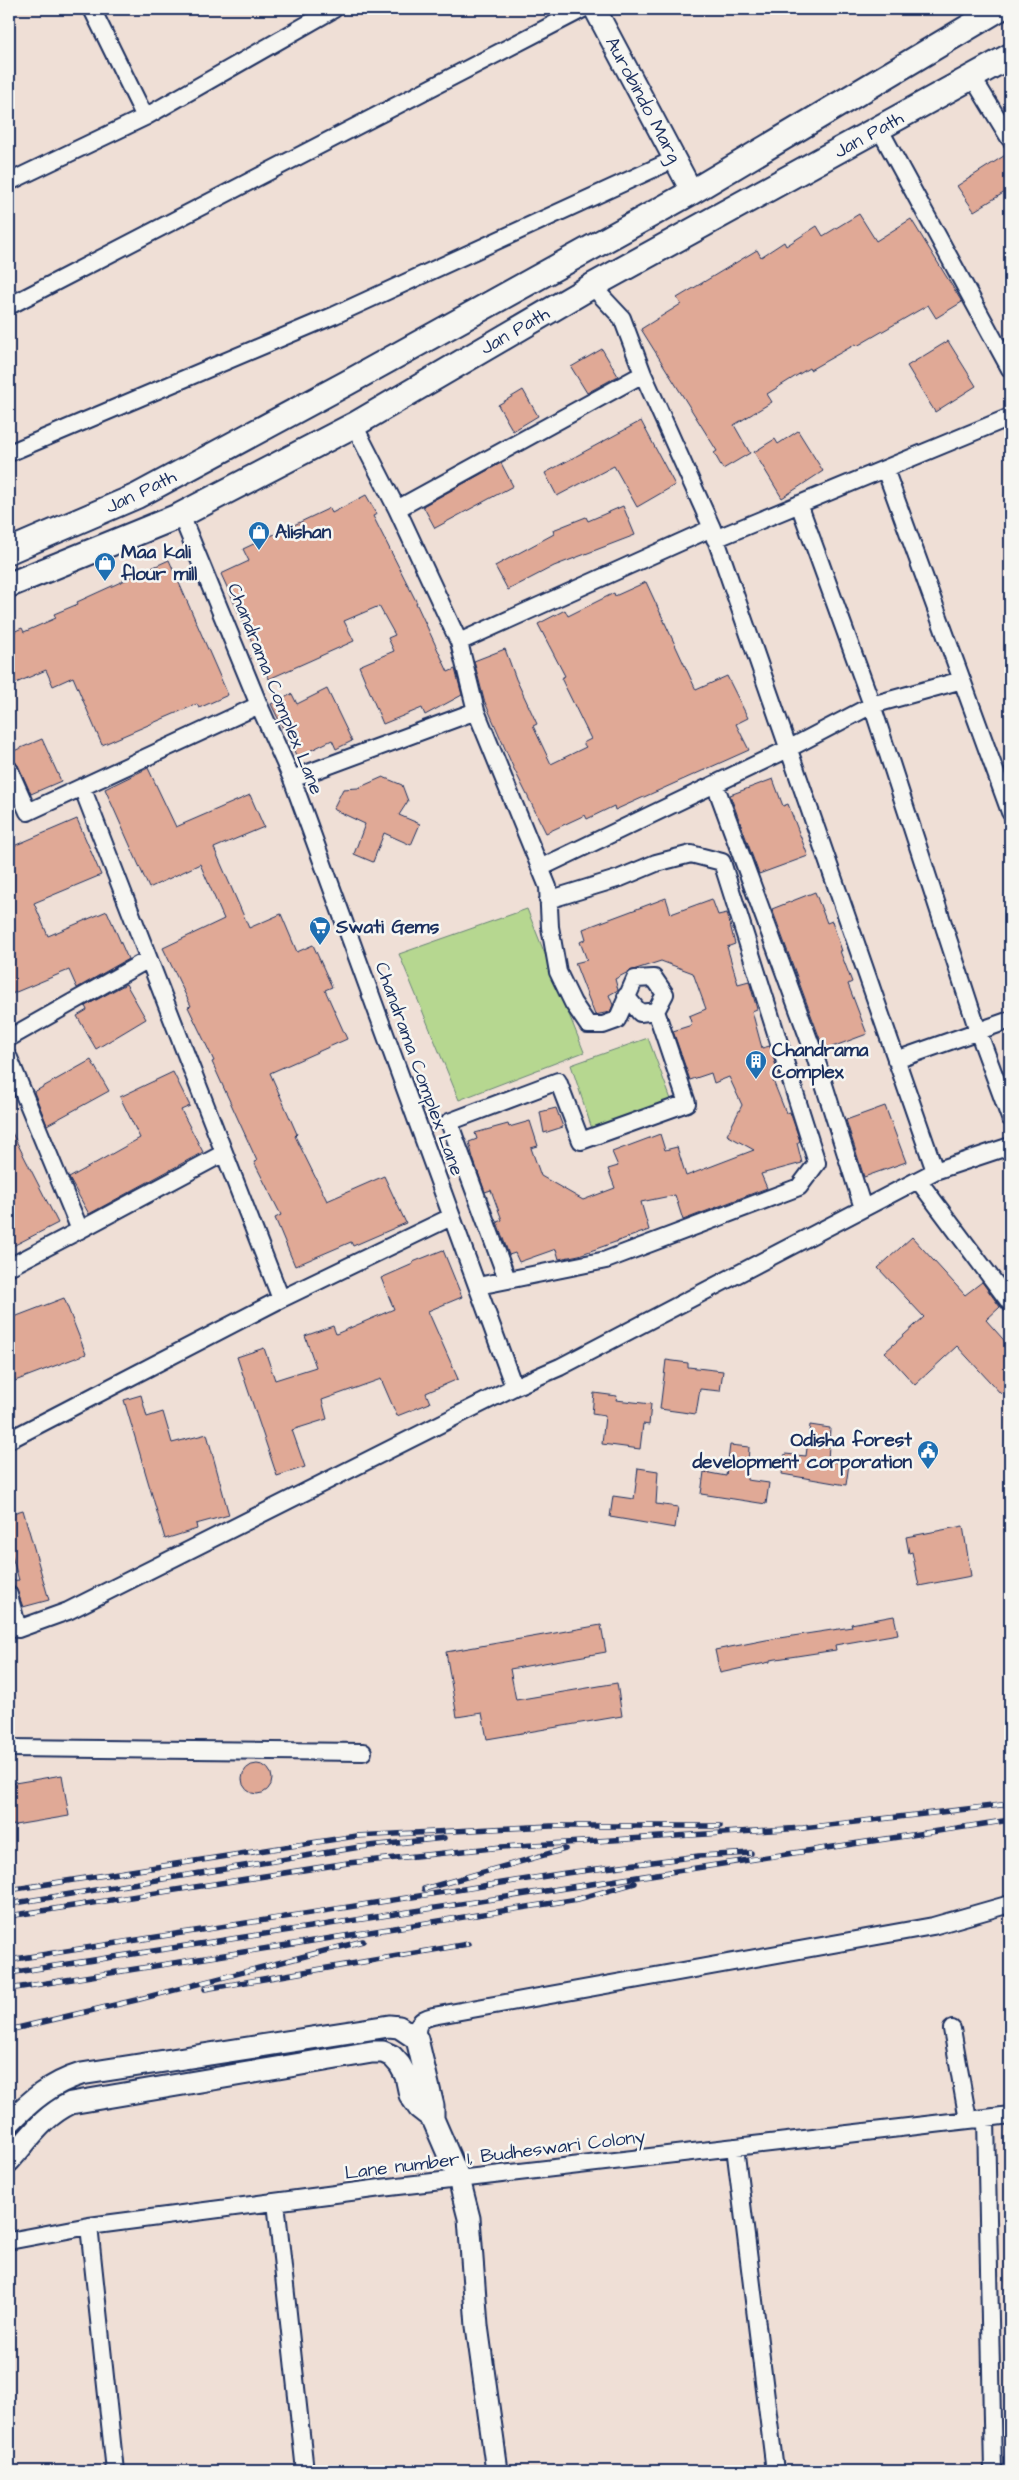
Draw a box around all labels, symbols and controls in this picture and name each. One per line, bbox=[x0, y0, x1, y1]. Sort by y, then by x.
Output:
street label: Aurobindo Marg bbox=[597, 32, 688, 169]
street label: Jan Path bbox=[829, 105, 909, 165]
street label: Jan Path bbox=[475, 300, 555, 362]
street label: Jan Path bbox=[101, 463, 181, 521]
place label: Alishan bbox=[275, 519, 332, 546]
shop icon: Alishan bbox=[247, 520, 271, 551]
place label: Maa kali flour mill bbox=[120, 539, 197, 588]
shop icon: Maa kali flour mill bbox=[93, 551, 117, 582]
street label: Chandrama Complex Lane bbox=[220, 579, 330, 799]
place label: Swati Gems bbox=[335, 914, 440, 941]
supermarket icon: Swati Gems bbox=[308, 915, 332, 946]
street label: Chandrama Complex Lane bbox=[368, 958, 470, 1180]
place label: Chandrama Complex bbox=[772, 1037, 869, 1086]
building icon: Chandrama Complex bbox=[744, 1049, 768, 1080]
place label: Odisha forest development corporation bbox=[691, 1427, 912, 1476]
public building icon: Odisha forest development corporation bbox=[916, 1439, 940, 1470]
street label: Lane number 1, Budheswari Colony bbox=[343, 2123, 647, 2188]

